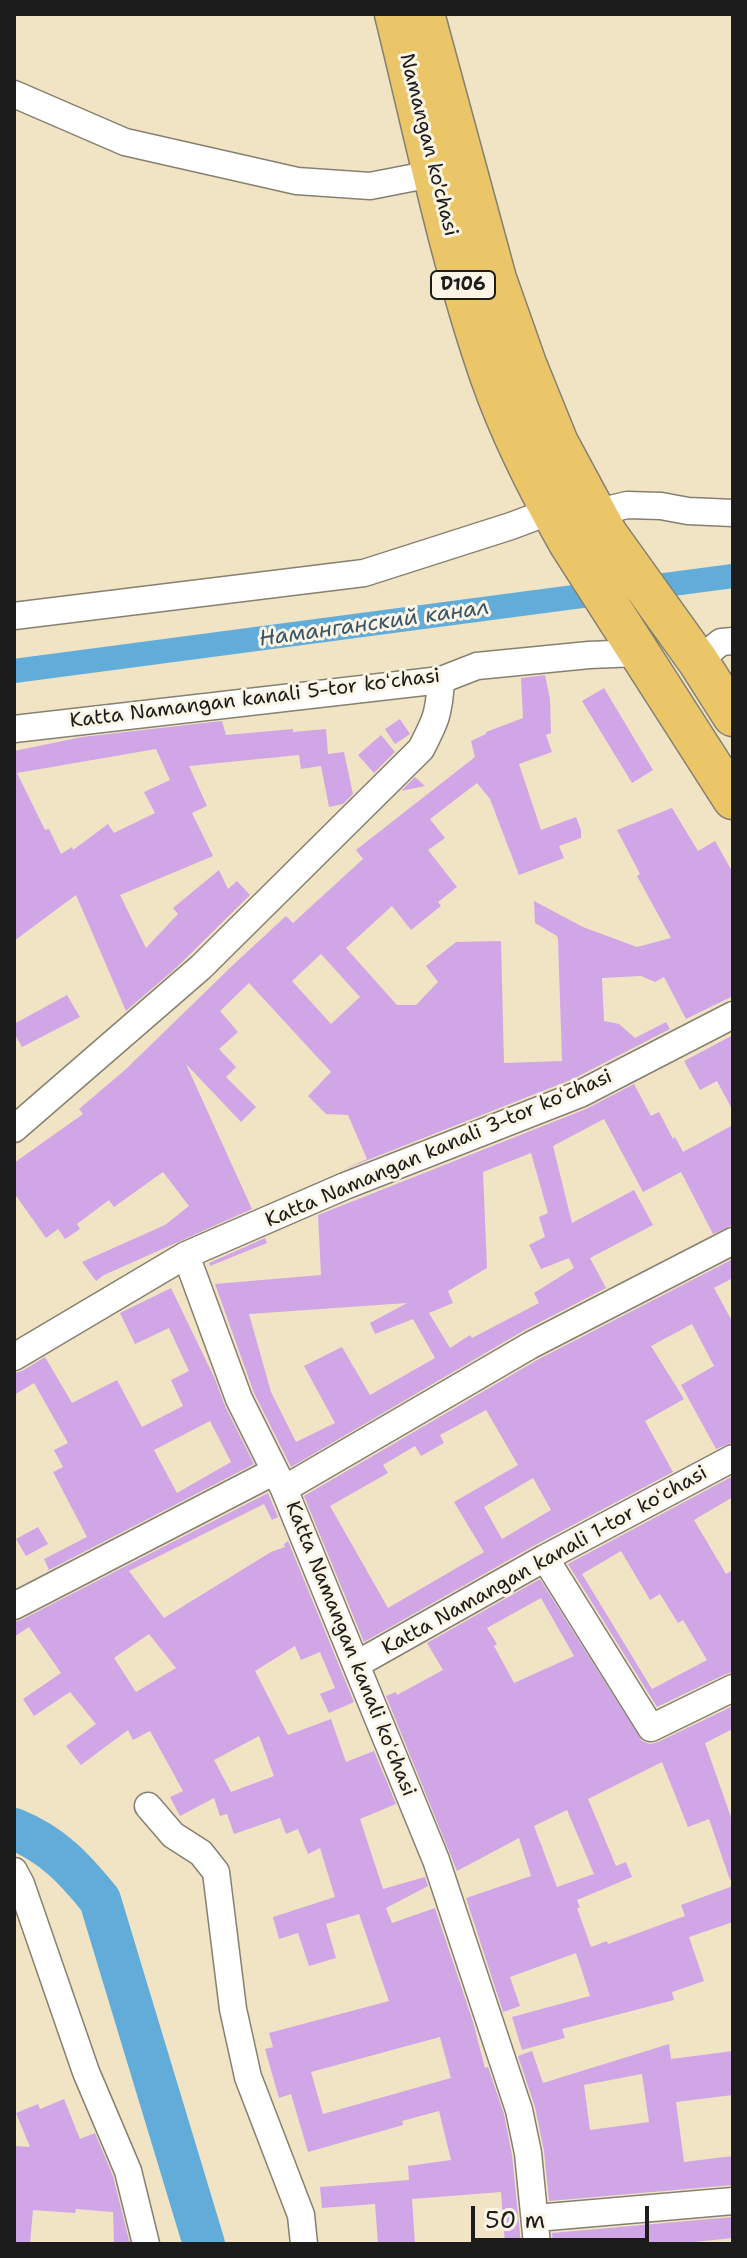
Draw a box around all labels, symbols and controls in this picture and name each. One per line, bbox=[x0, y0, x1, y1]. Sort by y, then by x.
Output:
street label: Namangan ko'chasi bbox=[394, 51, 462, 239]
road number: D106 bbox=[431, 271, 495, 299]
water label: Наманганский канал bbox=[257, 595, 491, 653]
street label: Katta Namangan kanali 5-tor koʻchasi bbox=[69, 664, 441, 734]
street label: Katta Namangan kanali 3-tor koʻchasi bbox=[262, 1065, 616, 1233]
street label: Katta Namangan kanali 1-tor koʻchasi bbox=[378, 1461, 712, 1661]
street label: Katta Namangan kanali koʻchasi bbox=[280, 1498, 420, 1800]
scale bar bbox=[475, 2190, 653, 2240]
text: 50 m bbox=[485, 2204, 545, 2236]

